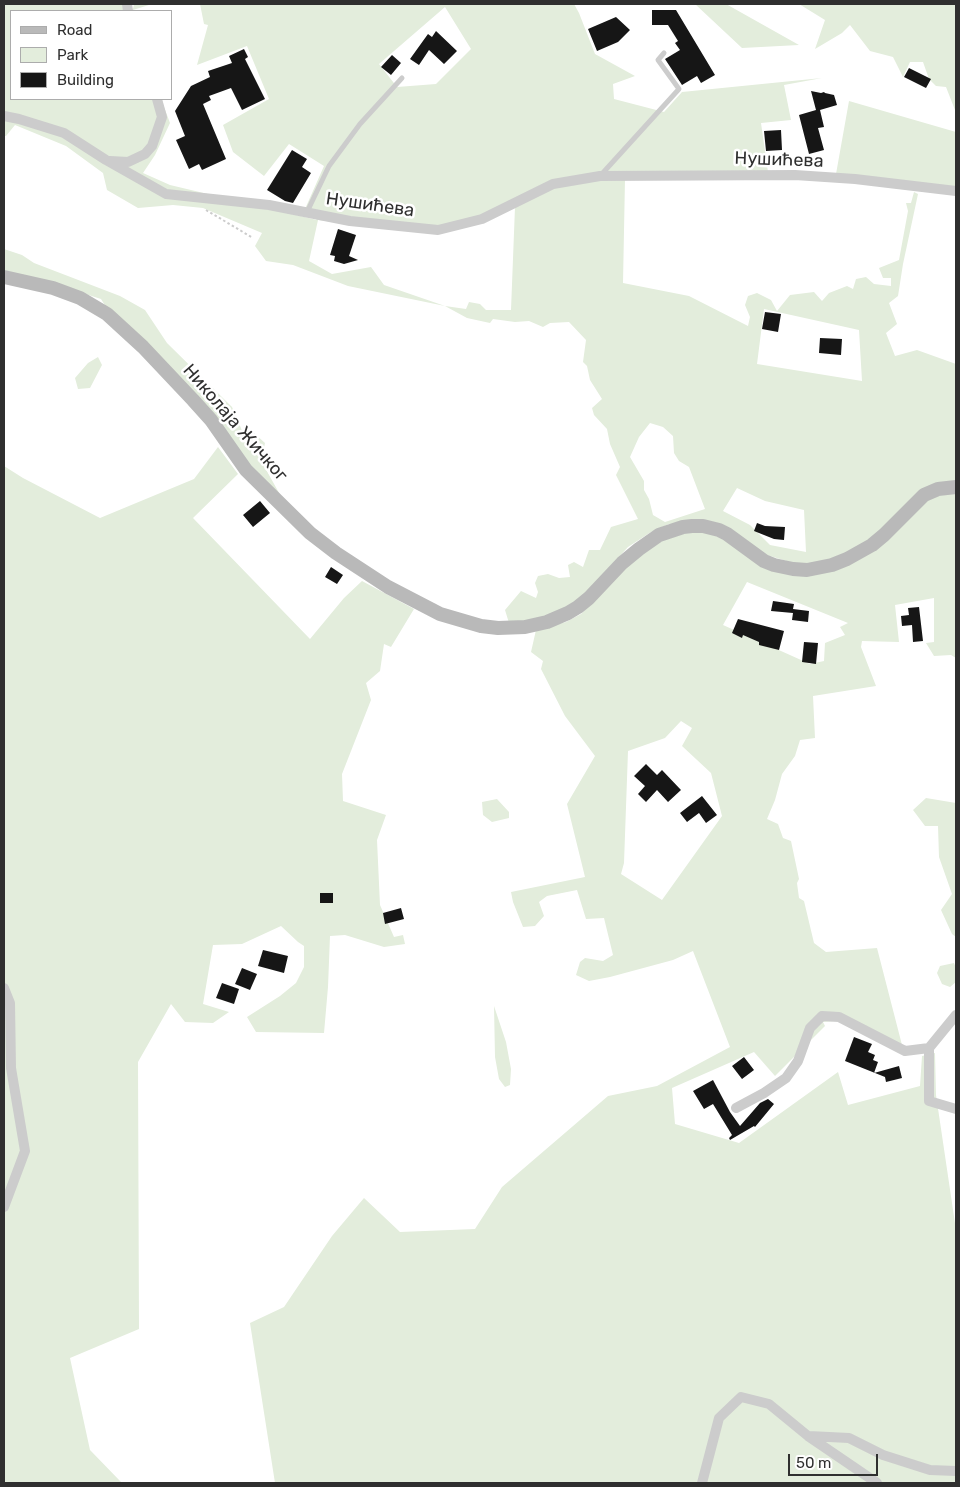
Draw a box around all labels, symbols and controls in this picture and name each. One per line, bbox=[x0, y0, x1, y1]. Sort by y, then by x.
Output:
legend bbox=[10, 10, 172, 100]
text: Road bbox=[57, 21, 93, 39]
text: Park bbox=[57, 46, 88, 64]
text: Building bbox=[57, 71, 114, 89]
street label: Нушићева bbox=[734, 148, 824, 172]
street label: Нушићева bbox=[324, 188, 416, 222]
street label: Николаја Жичког bbox=[178, 360, 292, 486]
scale bar bbox=[790, 1444, 880, 1476]
text: 50 m bbox=[796, 1454, 831, 1472]

